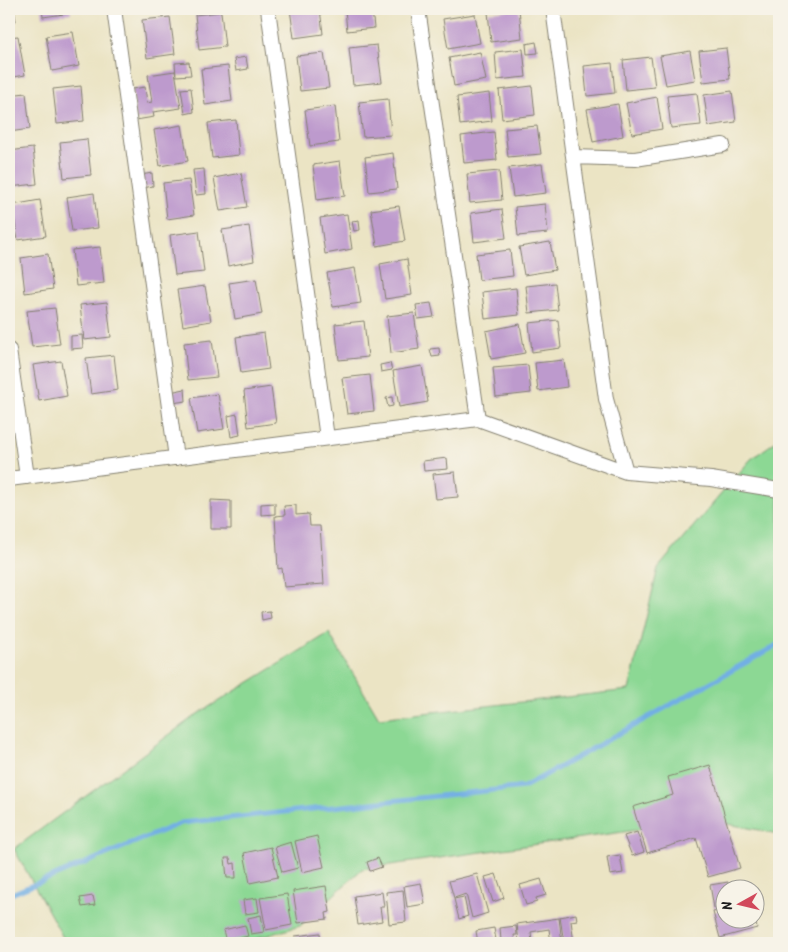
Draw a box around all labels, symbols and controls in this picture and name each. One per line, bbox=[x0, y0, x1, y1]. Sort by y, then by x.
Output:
north arrow bbox=[716, 880, 766, 930]
text: N bbox=[717, 900, 740, 912]

